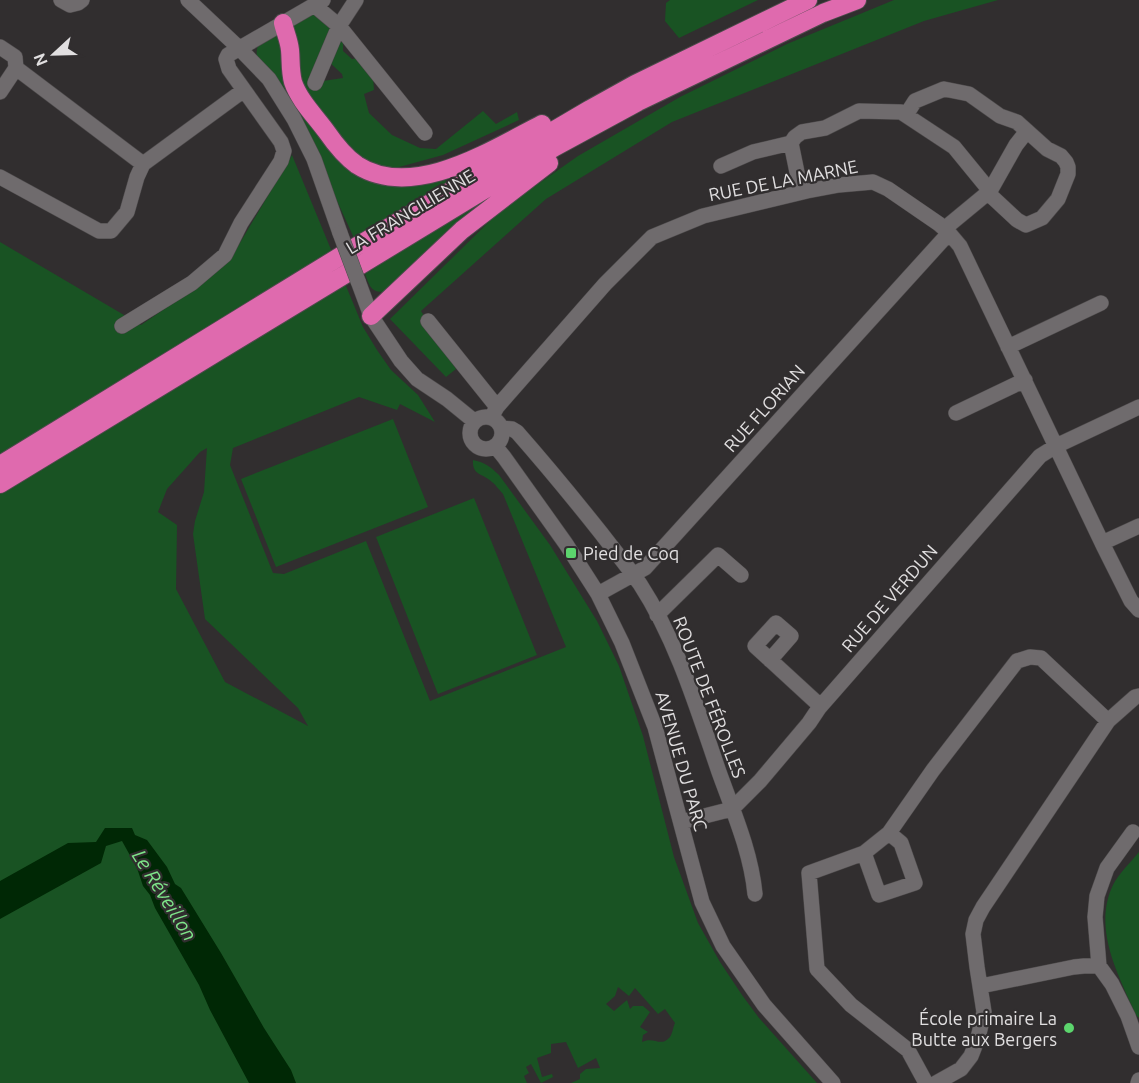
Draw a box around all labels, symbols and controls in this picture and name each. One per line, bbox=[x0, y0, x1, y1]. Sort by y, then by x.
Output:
north arrow bbox=[24, 24, 84, 84]
text: N bbox=[30, 51, 51, 69]
street label: RUE DE LA MARNE bbox=[707, 156, 859, 204]
street label: LA FRANCILIENNE bbox=[342, 165, 478, 257]
street label: RUE FLORIAN bbox=[720, 360, 808, 456]
street label: RUE DE VERDUN bbox=[837, 540, 941, 656]
place label: Pied de Coq bbox=[583, 543, 679, 563]
marker: Pied de Coq bbox=[564, 546, 578, 560]
street label: ROUTE DE FÉROLLES bbox=[670, 613, 751, 780]
street label: AVENUE DU PARC bbox=[652, 689, 712, 833]
water label: Le Réveillon bbox=[128, 845, 202, 945]
place label: École primaire La Butte aux Bergers bbox=[911, 1007, 1057, 1049]
marker: École primaire La Butte aux Bergers bbox=[1062, 1021, 1076, 1035]

